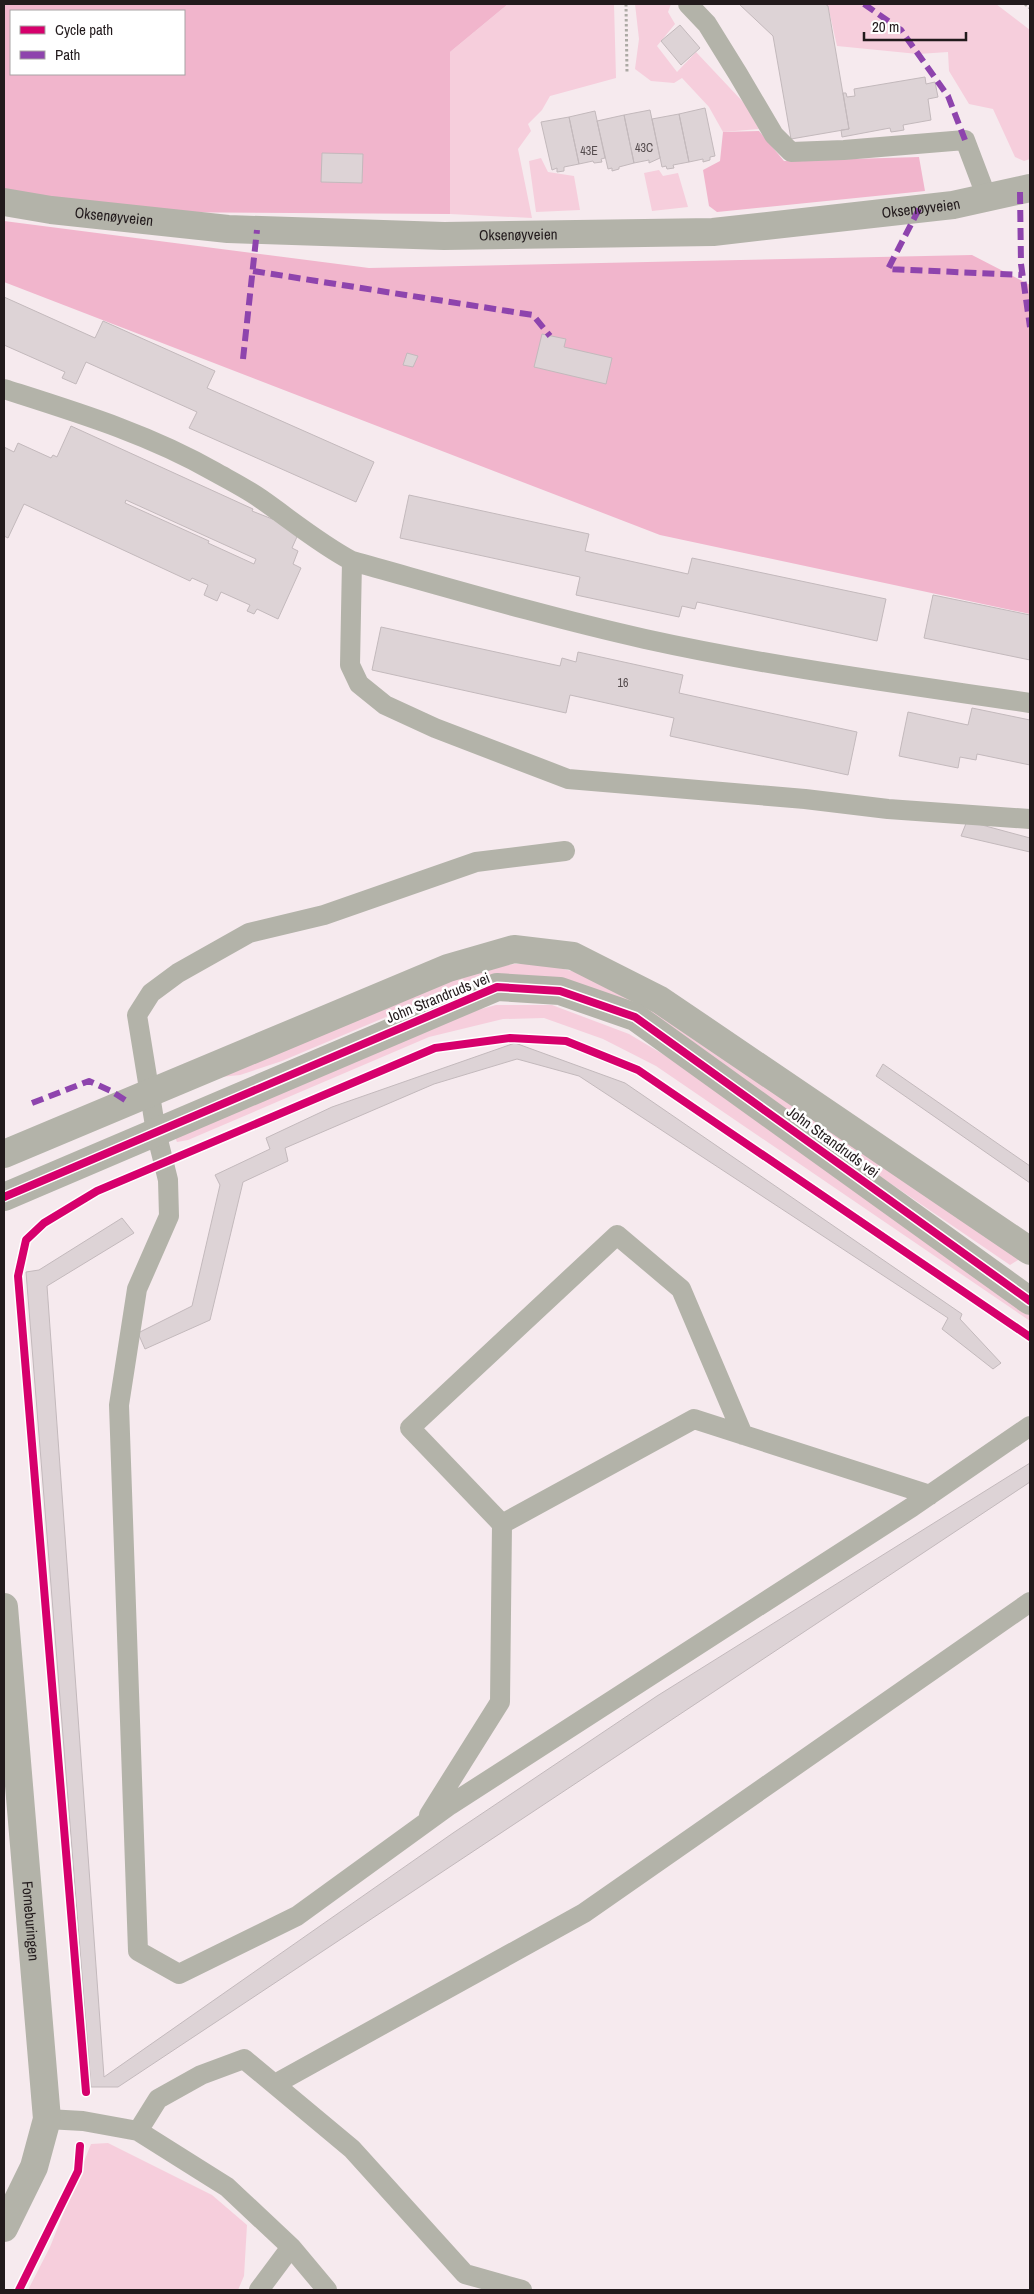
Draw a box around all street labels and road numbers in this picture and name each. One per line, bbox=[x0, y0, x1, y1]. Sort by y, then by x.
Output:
street label: Oksenøyveien bbox=[881, 193, 962, 223]
street label: Oksenøyveien bbox=[74, 202, 154, 231]
street label: Oksenøyveien bbox=[479, 223, 558, 245]
street label: John Strandruds vei bbox=[383, 967, 493, 1028]
street label: John Strandruds vei bbox=[783, 1101, 884, 1182]
street label: Forneburingen bbox=[17, 1880, 45, 1962]

